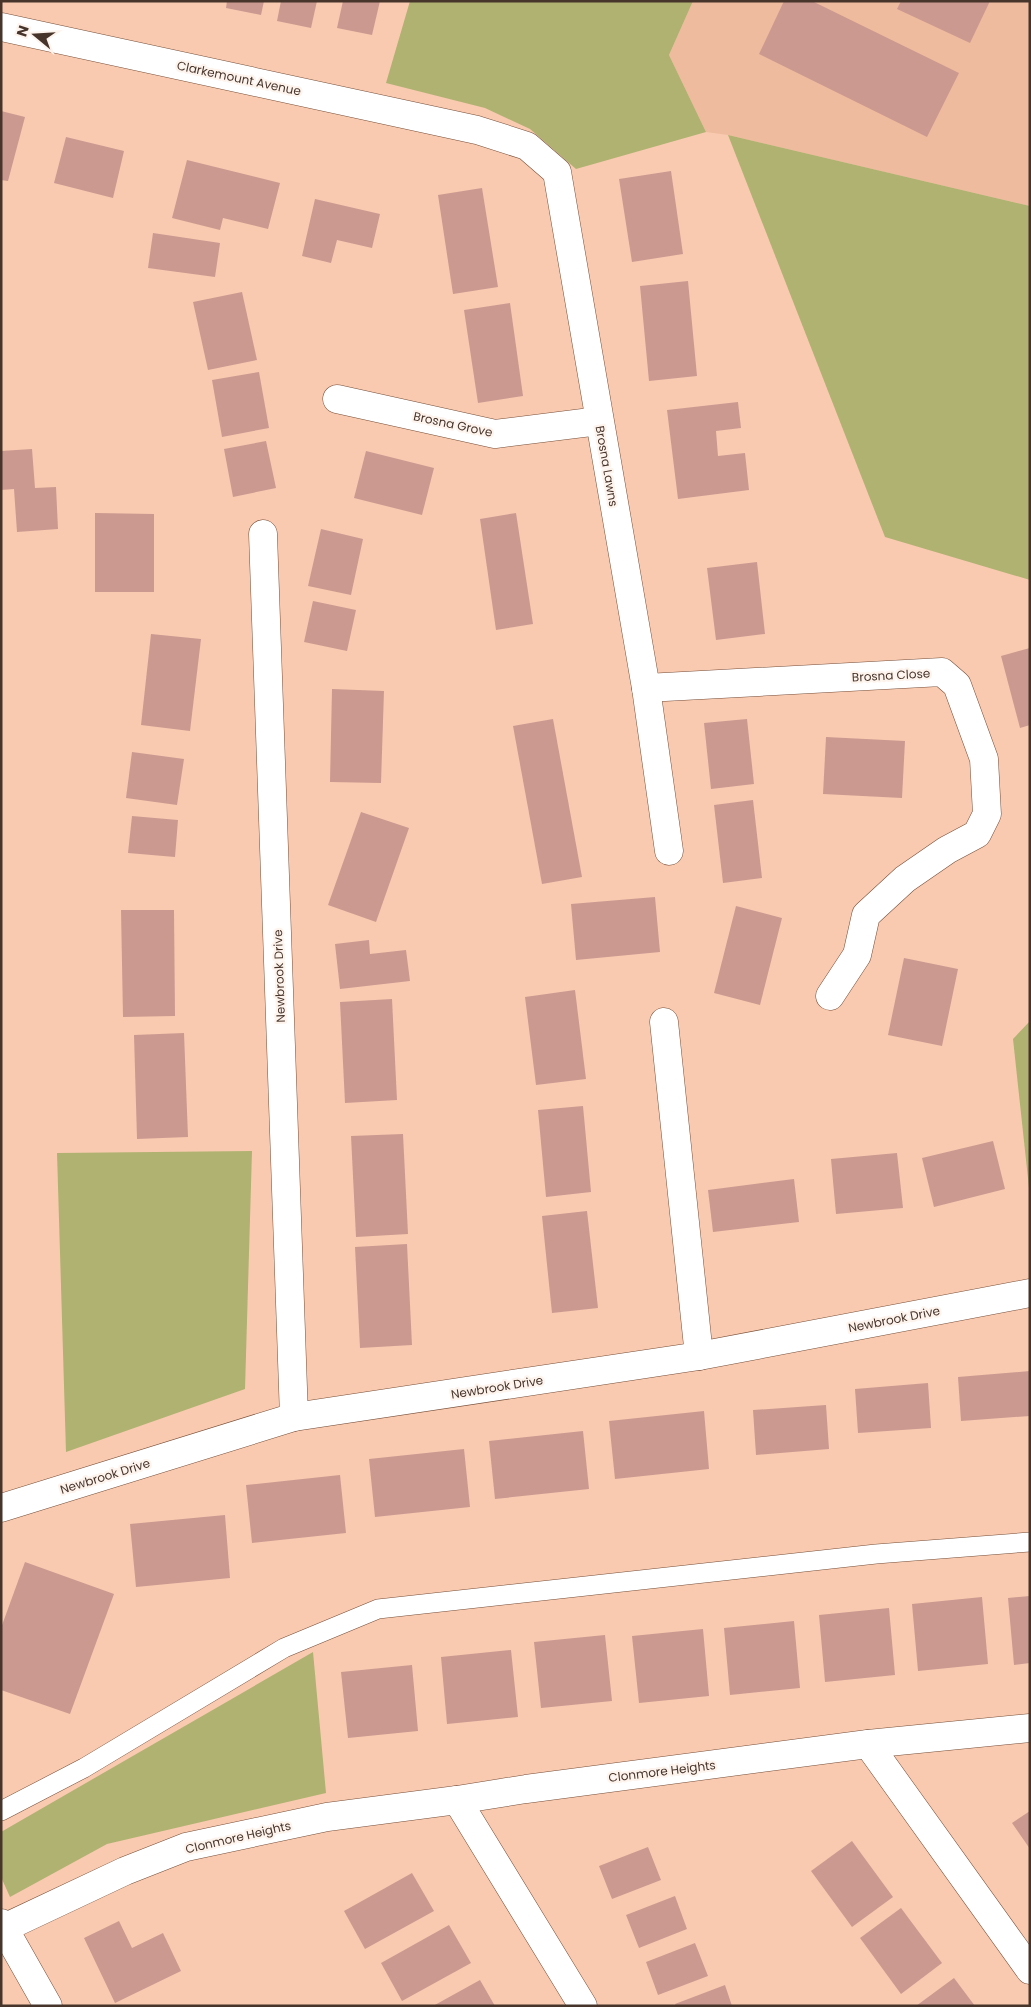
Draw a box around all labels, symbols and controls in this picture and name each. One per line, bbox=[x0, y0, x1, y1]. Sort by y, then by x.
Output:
north arrow bbox=[10, 10, 60, 60]
text: N bbox=[11, 23, 34, 39]
street label: Clarkemount Avenue bbox=[175, 57, 303, 99]
street label: Brosna Grove bbox=[412, 407, 494, 441]
street label: Brosna Lawns bbox=[592, 424, 622, 508]
street label: Brosna Close bbox=[851, 664, 931, 686]
street label: Newbrook Drive bbox=[269, 929, 289, 1023]
street label: Newbrook Drive bbox=[847, 1302, 941, 1336]
street label: Newbrook Drive bbox=[450, 1371, 544, 1403]
street label: Newbrook Drive bbox=[58, 1454, 152, 1498]
street label: Clonmore Heights bbox=[607, 1756, 717, 1786]
street label: Clonmore Heights bbox=[184, 1817, 292, 1857]

